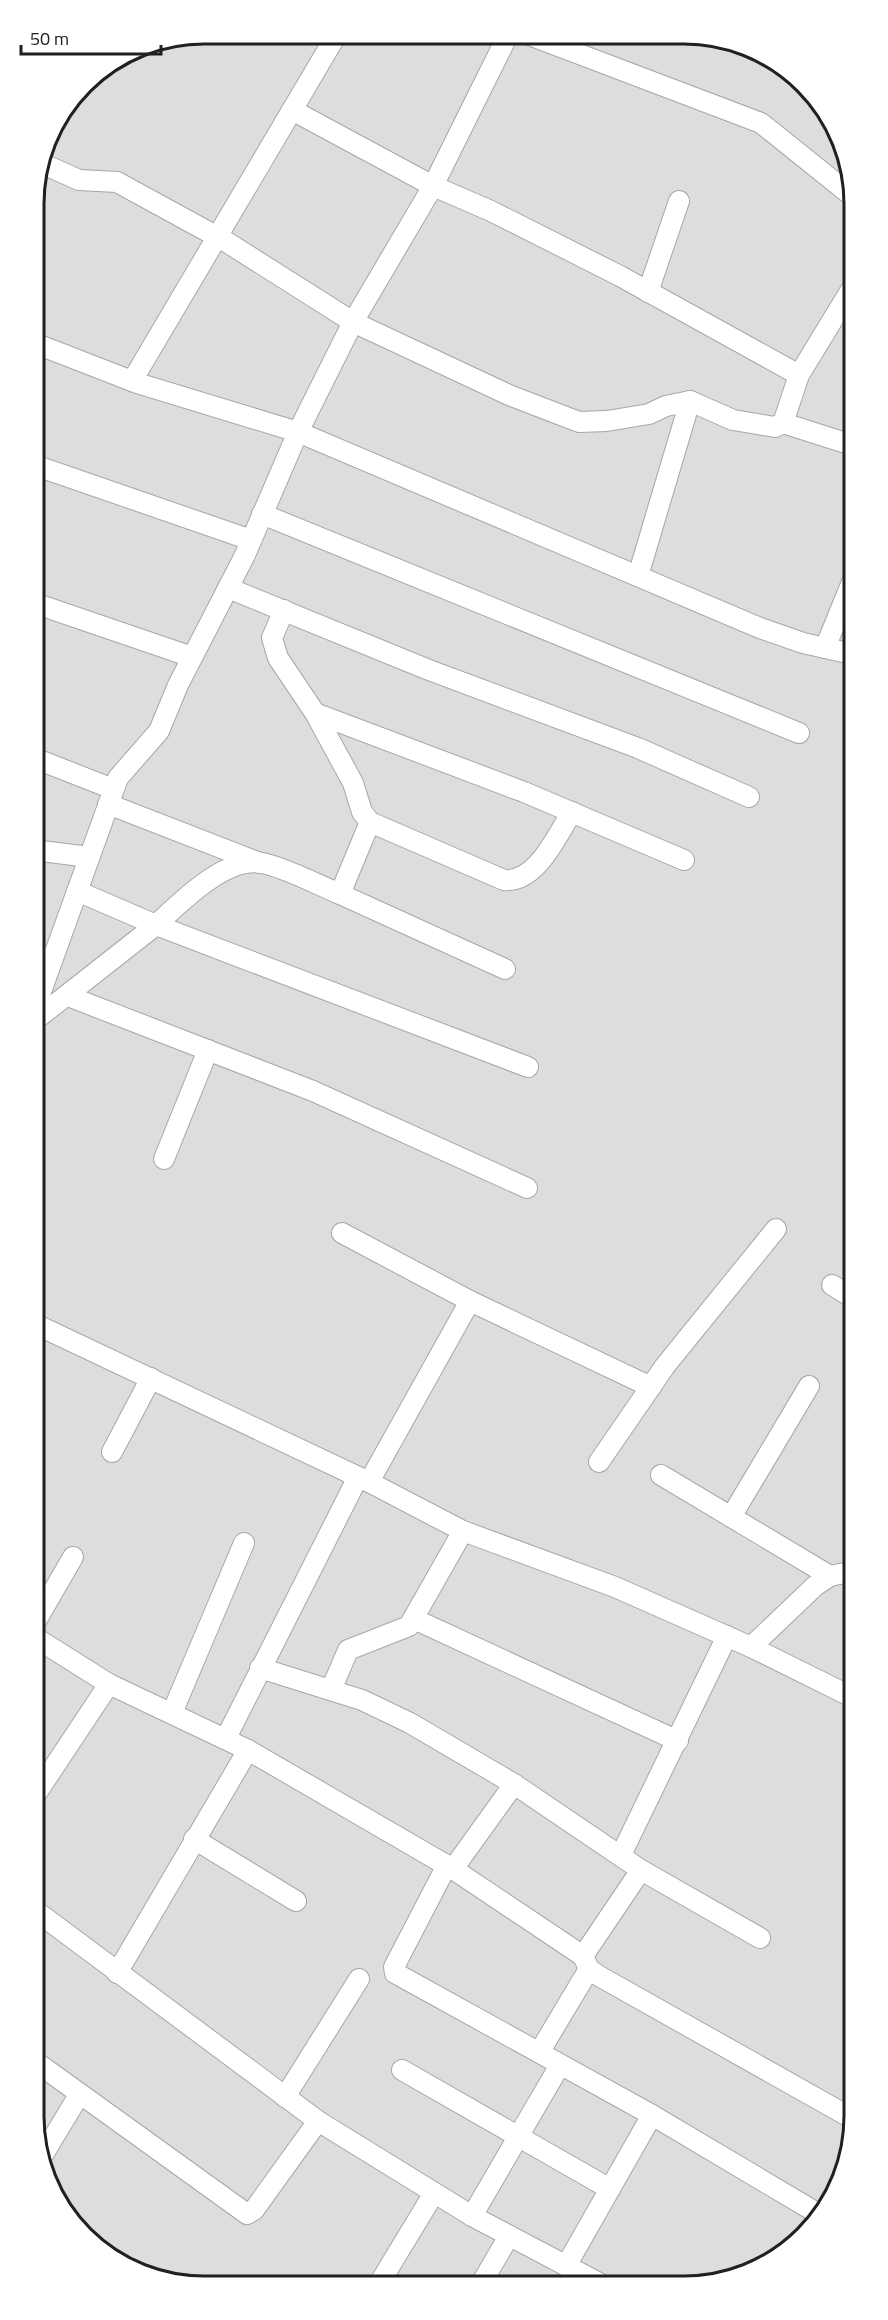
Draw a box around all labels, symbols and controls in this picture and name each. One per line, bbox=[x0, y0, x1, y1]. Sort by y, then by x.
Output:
scale bar bbox=[21, 18, 160, 56]
text: 50 m bbox=[30, 25, 69, 52]

